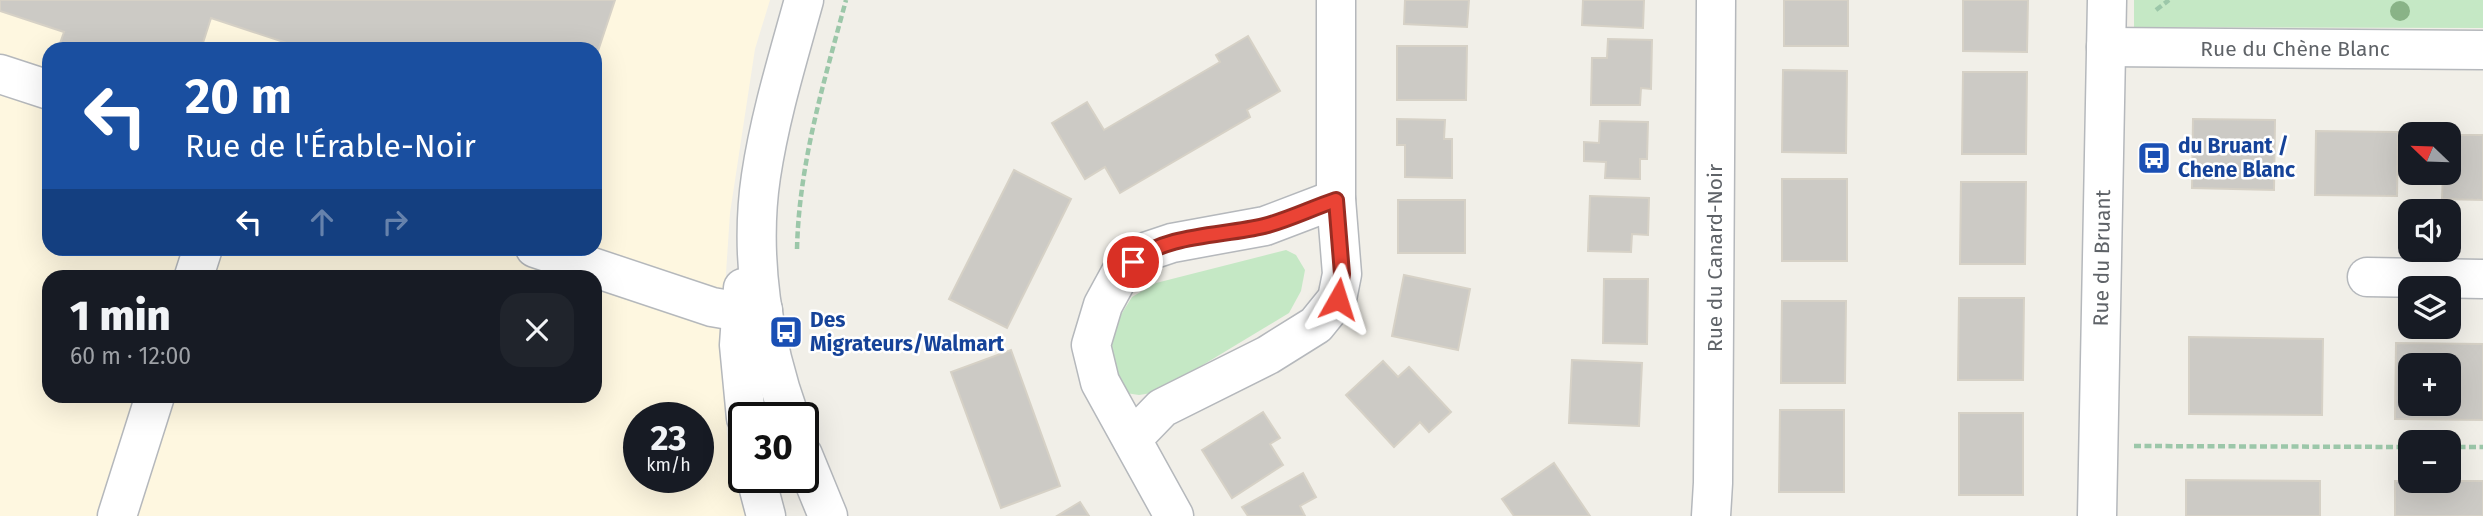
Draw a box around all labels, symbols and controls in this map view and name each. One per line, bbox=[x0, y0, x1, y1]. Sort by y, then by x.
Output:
street label: Rue du Chène Blanc bbox=[2200, 36, 2390, 62]
text: 20 m bbox=[185, 67, 292, 126]
icon: left bbox=[70, 70, 161, 161]
north arrow bbox=[2398, 122, 2460, 186]
map controls bbox=[2398, 122, 2461, 493]
text: Rue de l'Érable-Noir bbox=[185, 127, 476, 165]
place label: du Bruant / Chene Blanc bbox=[2178, 133, 2295, 183]
bus stop icon: du Bruant / Chene Blanc bbox=[2135, 139, 2173, 177]
street label: Rue du Canard-Noir bbox=[1702, 164, 1728, 352]
street label: Rue du Bruant bbox=[2088, 189, 2116, 327]
button: sound bbox=[2398, 199, 2461, 262]
icon: left bbox=[230, 203, 268, 241]
icon: ahead bbox=[303, 203, 341, 241]
icon: right bbox=[376, 203, 414, 241]
pin bbox=[1103, 232, 1163, 292]
icon: arrive bbox=[1114, 243, 1152, 281]
position arrow bbox=[1301, 262, 1375, 336]
button: layers bbox=[2398, 276, 2461, 339]
text: 1 min bbox=[70, 291, 171, 341]
button: close bbox=[500, 293, 574, 367]
place label: Des Migrateurs/Walmart bbox=[810, 307, 1005, 357]
bus stop icon: Des Migrateurs/Walmart bbox=[767, 313, 805, 351]
text: 60 m · 12:00 bbox=[70, 342, 191, 370]
button: + bbox=[2398, 353, 2461, 416]
speed limit sign: 30 bbox=[728, 402, 819, 493]
text: 23 bbox=[650, 417, 687, 459]
button: − bbox=[2398, 430, 2461, 493]
text: km/h bbox=[646, 454, 691, 476]

